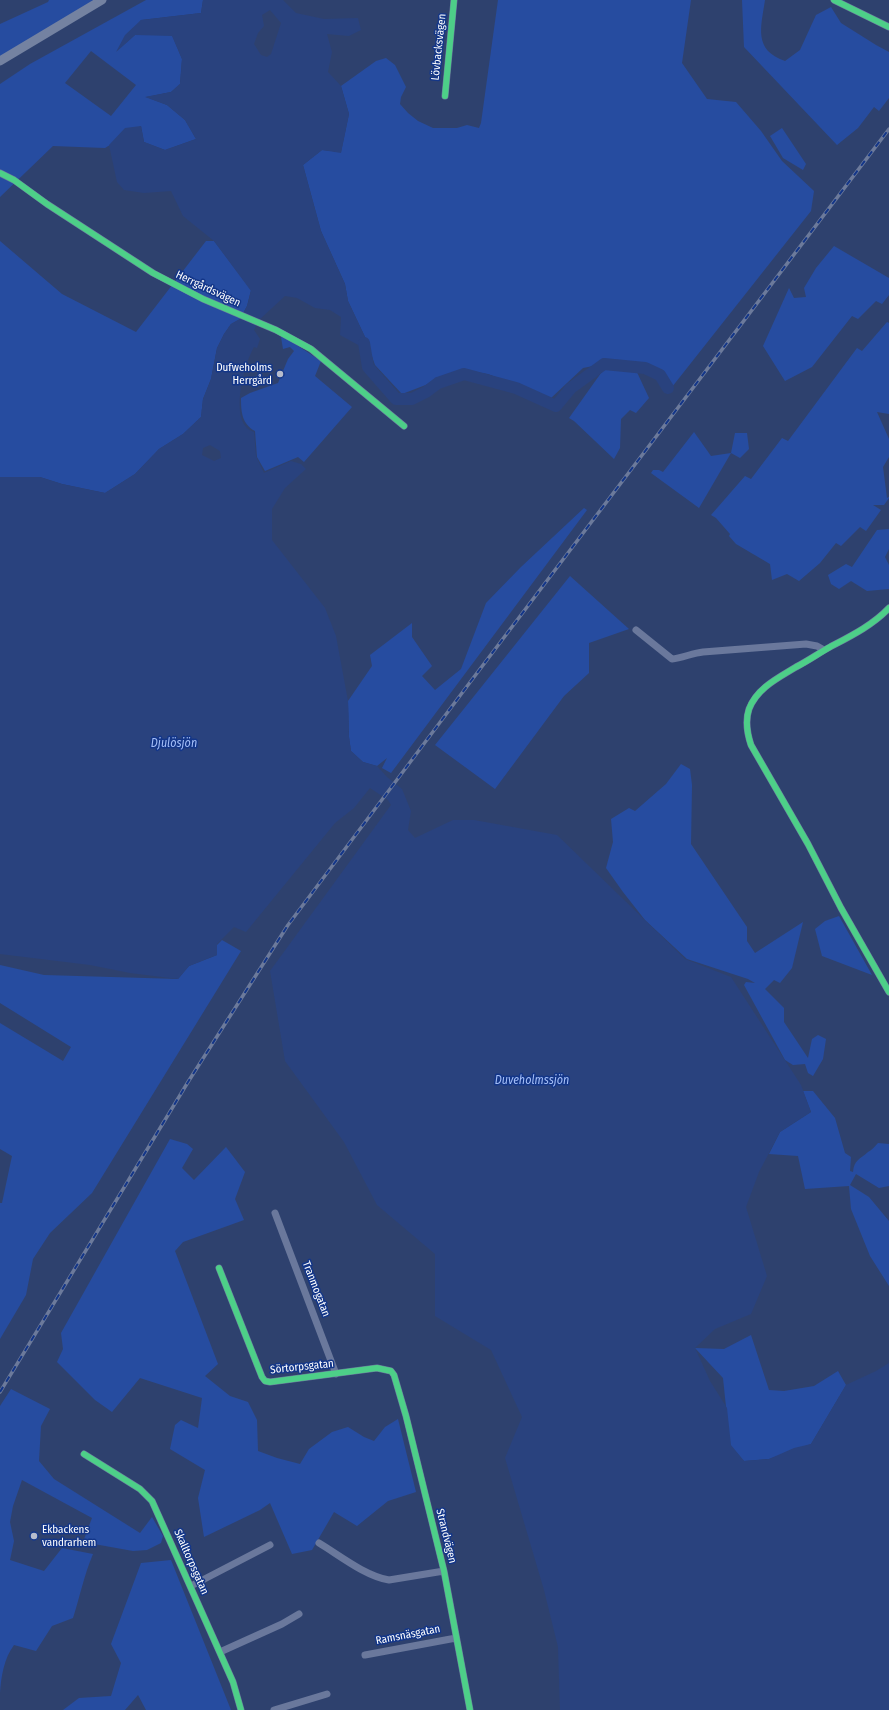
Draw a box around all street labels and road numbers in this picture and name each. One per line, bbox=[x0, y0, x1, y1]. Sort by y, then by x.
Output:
street label: Lövbacksvägen bbox=[429, 13, 449, 81]
street label: Herrgårdsvägen bbox=[173, 268, 243, 310]
street label: Tranmogatan bbox=[299, 1259, 333, 1319]
street label: Sörtorpsgatan bbox=[270, 1357, 334, 1377]
street label: Strandvägen bbox=[433, 1507, 459, 1565]
street label: Skalltorpsgatan bbox=[171, 1527, 211, 1597]
street label: Ramsnäsgatan bbox=[375, 1622, 441, 1648]

